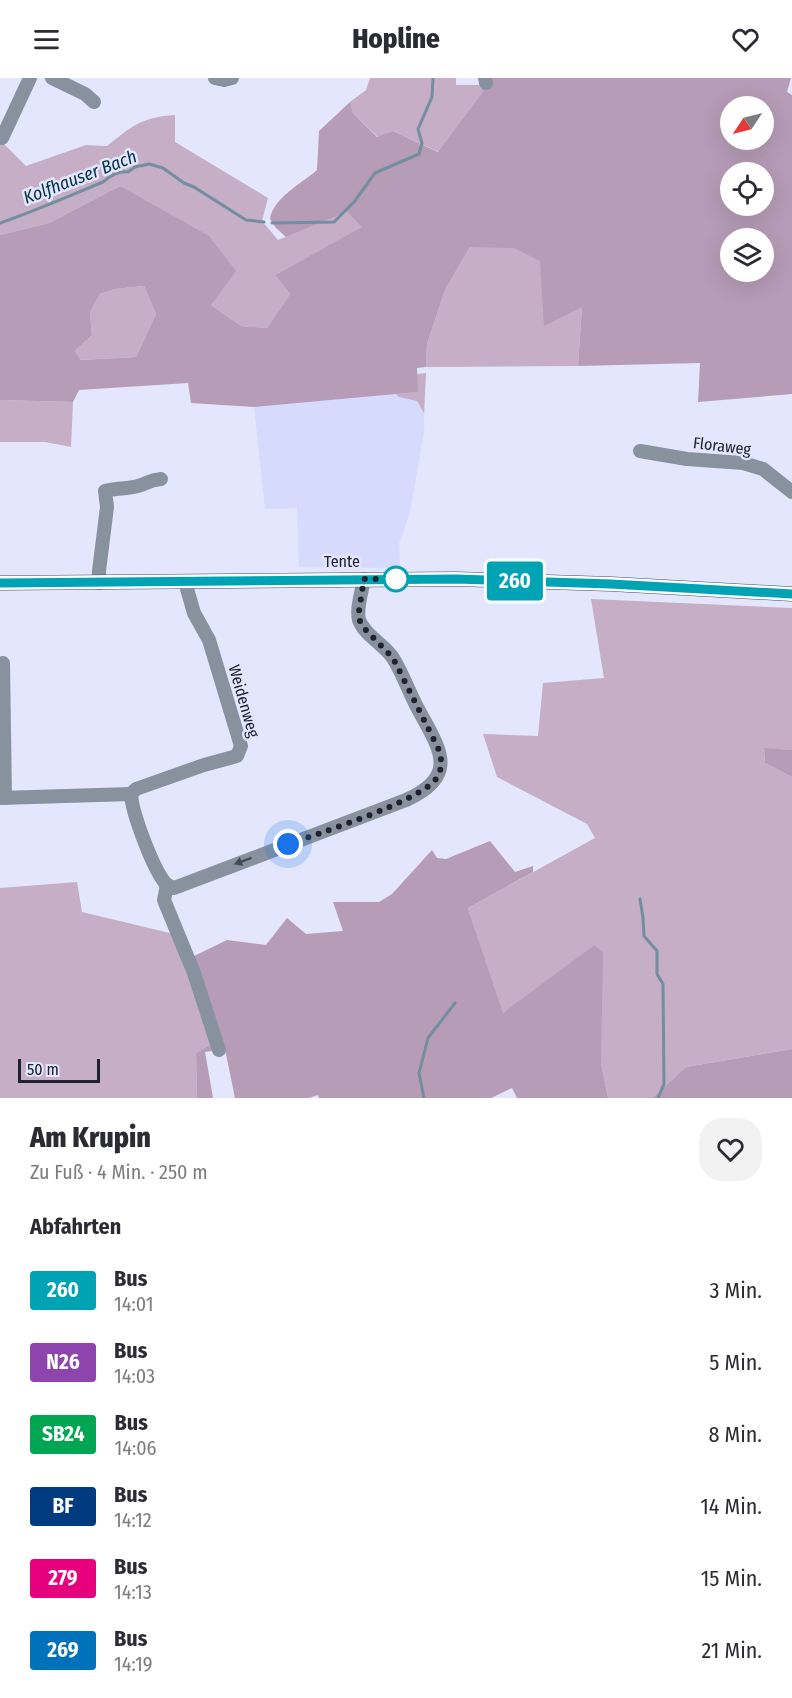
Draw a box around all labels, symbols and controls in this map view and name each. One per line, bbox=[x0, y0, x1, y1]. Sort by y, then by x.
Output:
icon: menu bbox=[30, 23, 63, 56]
text: Hopline bbox=[352, 23, 440, 55]
icon: heart bbox=[729, 23, 762, 56]
north arrow bbox=[720, 96, 774, 150]
map controls bbox=[720, 96, 774, 282]
water label: Kolfhauser Bach bbox=[20, 145, 140, 209]
button: locate bbox=[720, 162, 774, 216]
button: layers bbox=[720, 228, 774, 282]
street label: Floraweg bbox=[692, 433, 752, 459]
street label: Tente bbox=[324, 552, 360, 571]
line badge: 260 bbox=[480, 562, 550, 600]
unlabelled marker bbox=[383, 566, 409, 592]
text: 260 bbox=[499, 568, 531, 594]
street label: Weidenweg bbox=[225, 663, 264, 740]
your location bbox=[273, 829, 303, 859]
one-way arrow bbox=[234, 857, 252, 867]
scale bar bbox=[18, 1056, 100, 1084]
text: 50 m bbox=[27, 1060, 59, 1079]
button: heart bbox=[699, 1118, 762, 1181]
text: Am Krupin bbox=[30, 1121, 151, 1154]
text: Zu Fuß · 4 Min. · 250 m bbox=[30, 1160, 208, 1184]
text: Abfahrten bbox=[30, 1213, 121, 1240]
text: Bus bbox=[114, 1265, 147, 1292]
text: 260 bbox=[47, 1277, 79, 1303]
text: 3 Min. bbox=[709, 1277, 762, 1304]
text: 14:01 bbox=[114, 1292, 153, 1316]
text: Bus bbox=[114, 1337, 147, 1364]
text: N26 bbox=[46, 1349, 80, 1375]
text: 5 Min. bbox=[709, 1349, 762, 1376]
text: 14:03 bbox=[114, 1364, 155, 1388]
text: Bus bbox=[114, 1409, 148, 1436]
text: SB24 bbox=[42, 1421, 84, 1447]
text: 8 Min. bbox=[708, 1421, 762, 1448]
text: 14:06 bbox=[114, 1436, 157, 1460]
text: Bus bbox=[114, 1481, 147, 1508]
text: BF bbox=[53, 1493, 74, 1519]
text: 14 Min. bbox=[700, 1493, 762, 1520]
text: 14:12 bbox=[114, 1508, 152, 1532]
text: Bus bbox=[114, 1553, 147, 1580]
text: 279 bbox=[48, 1565, 78, 1591]
text: 15 Min. bbox=[701, 1565, 762, 1592]
text: 14:13 bbox=[114, 1580, 152, 1604]
text: Bus bbox=[114, 1625, 147, 1652]
text: 269 bbox=[47, 1637, 79, 1663]
text: 21 Min. bbox=[702, 1637, 762, 1664]
text: 14:19 bbox=[114, 1652, 152, 1676]

